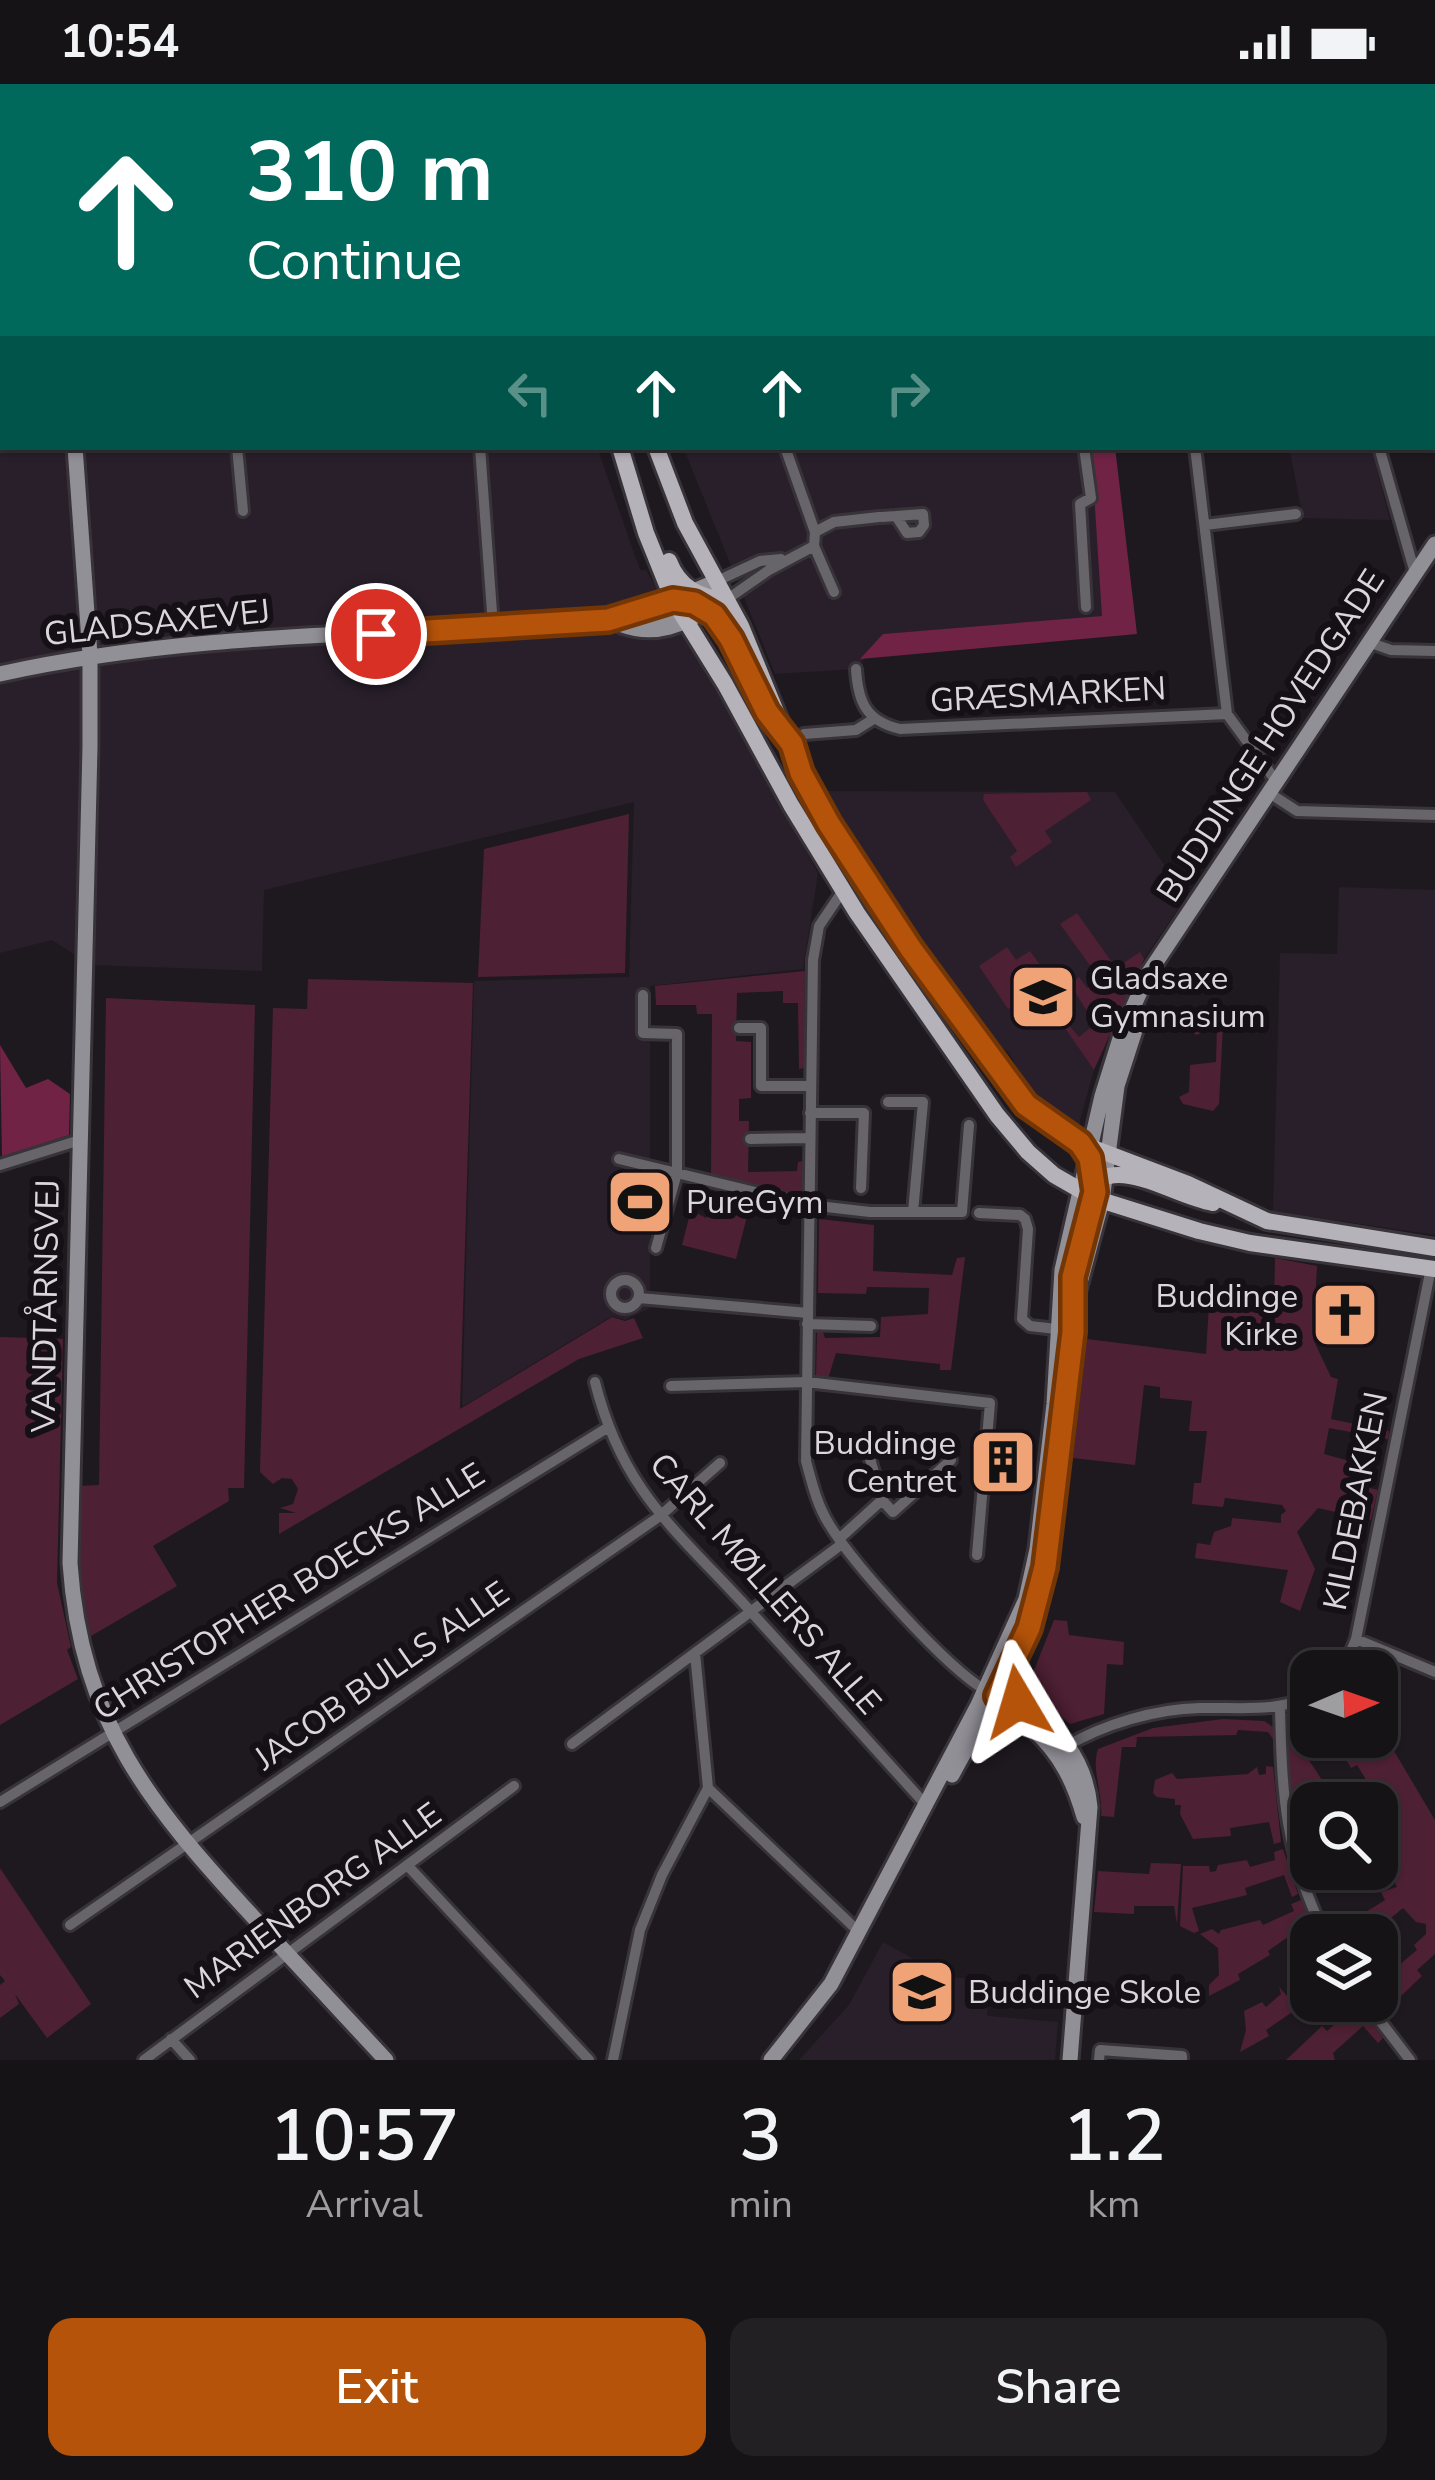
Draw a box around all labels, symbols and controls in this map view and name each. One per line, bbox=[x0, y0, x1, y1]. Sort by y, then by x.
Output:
text: 10:54 bbox=[60, 12, 179, 73]
text: 310 m bbox=[246, 115, 494, 230]
icon: ahead bbox=[48, 132, 204, 288]
text: Continue bbox=[246, 224, 462, 298]
icon: left bbox=[497, 360, 563, 426]
icon: ahead bbox=[623, 360, 689, 426]
icon: ahead bbox=[749, 360, 815, 426]
icon: right bbox=[875, 360, 941, 426]
street label: BUDDINGE HOVEDGADE bbox=[1146, 561, 1396, 911]
pin bbox=[325, 583, 427, 685]
street label: GLADSAXEVEJ bbox=[42, 589, 272, 657]
icon: arrive bbox=[343, 601, 409, 667]
street label: GRÆSMARKEN bbox=[929, 666, 1167, 724]
place label: Gladsaxe Gymnasium bbox=[1090, 956, 1266, 1039]
school or university icon: Gladsaxe Gymnasium bbox=[1008, 962, 1078, 1032]
sports icon: PureGym bbox=[605, 1167, 675, 1237]
street label: VANDTÅRNSVEJ bbox=[21, 1179, 71, 1434]
place label: PureGym bbox=[686, 1180, 824, 1225]
place label: Buddinge Kirke bbox=[1155, 1274, 1298, 1357]
church icon: Buddinge Kirke bbox=[1310, 1280, 1380, 1350]
street label: KILDEBAKKEN bbox=[1313, 1388, 1399, 1614]
place label: Buddinge Centret bbox=[813, 1421, 956, 1504]
building icon: Buddinge Centret bbox=[968, 1427, 1038, 1497]
street label: CARL MØLLERS ALLE bbox=[639, 1444, 891, 1724]
street label: CHRISTOPHER BOECKS ALLE bbox=[85, 1453, 493, 1731]
street label: JACOB BULLS ALLE bbox=[245, 1571, 518, 1781]
position arrow bbox=[955, 1639, 1081, 1765]
north arrow bbox=[1290, 1650, 1398, 1758]
map controls bbox=[1290, 1650, 1398, 2022]
button: search bbox=[1290, 1782, 1398, 1890]
street label: MARIENBORG ALLE bbox=[175, 1792, 451, 2010]
button: layers bbox=[1290, 1914, 1398, 2022]
school or university icon: Buddinge Skole bbox=[887, 1957, 957, 2027]
place label: Buddinge Skole bbox=[968, 1970, 1201, 2015]
text: 10:57 bbox=[269, 2087, 459, 2185]
text: 3 bbox=[739, 2087, 782, 2185]
text: 1.2 bbox=[1062, 2087, 1166, 2185]
text: Arrival bbox=[306, 2178, 423, 2231]
text: min bbox=[728, 2178, 793, 2231]
text: km bbox=[1088, 2178, 1140, 2231]
button: Exit bbox=[48, 2318, 706, 2456]
button: Share bbox=[730, 2318, 1387, 2456]

